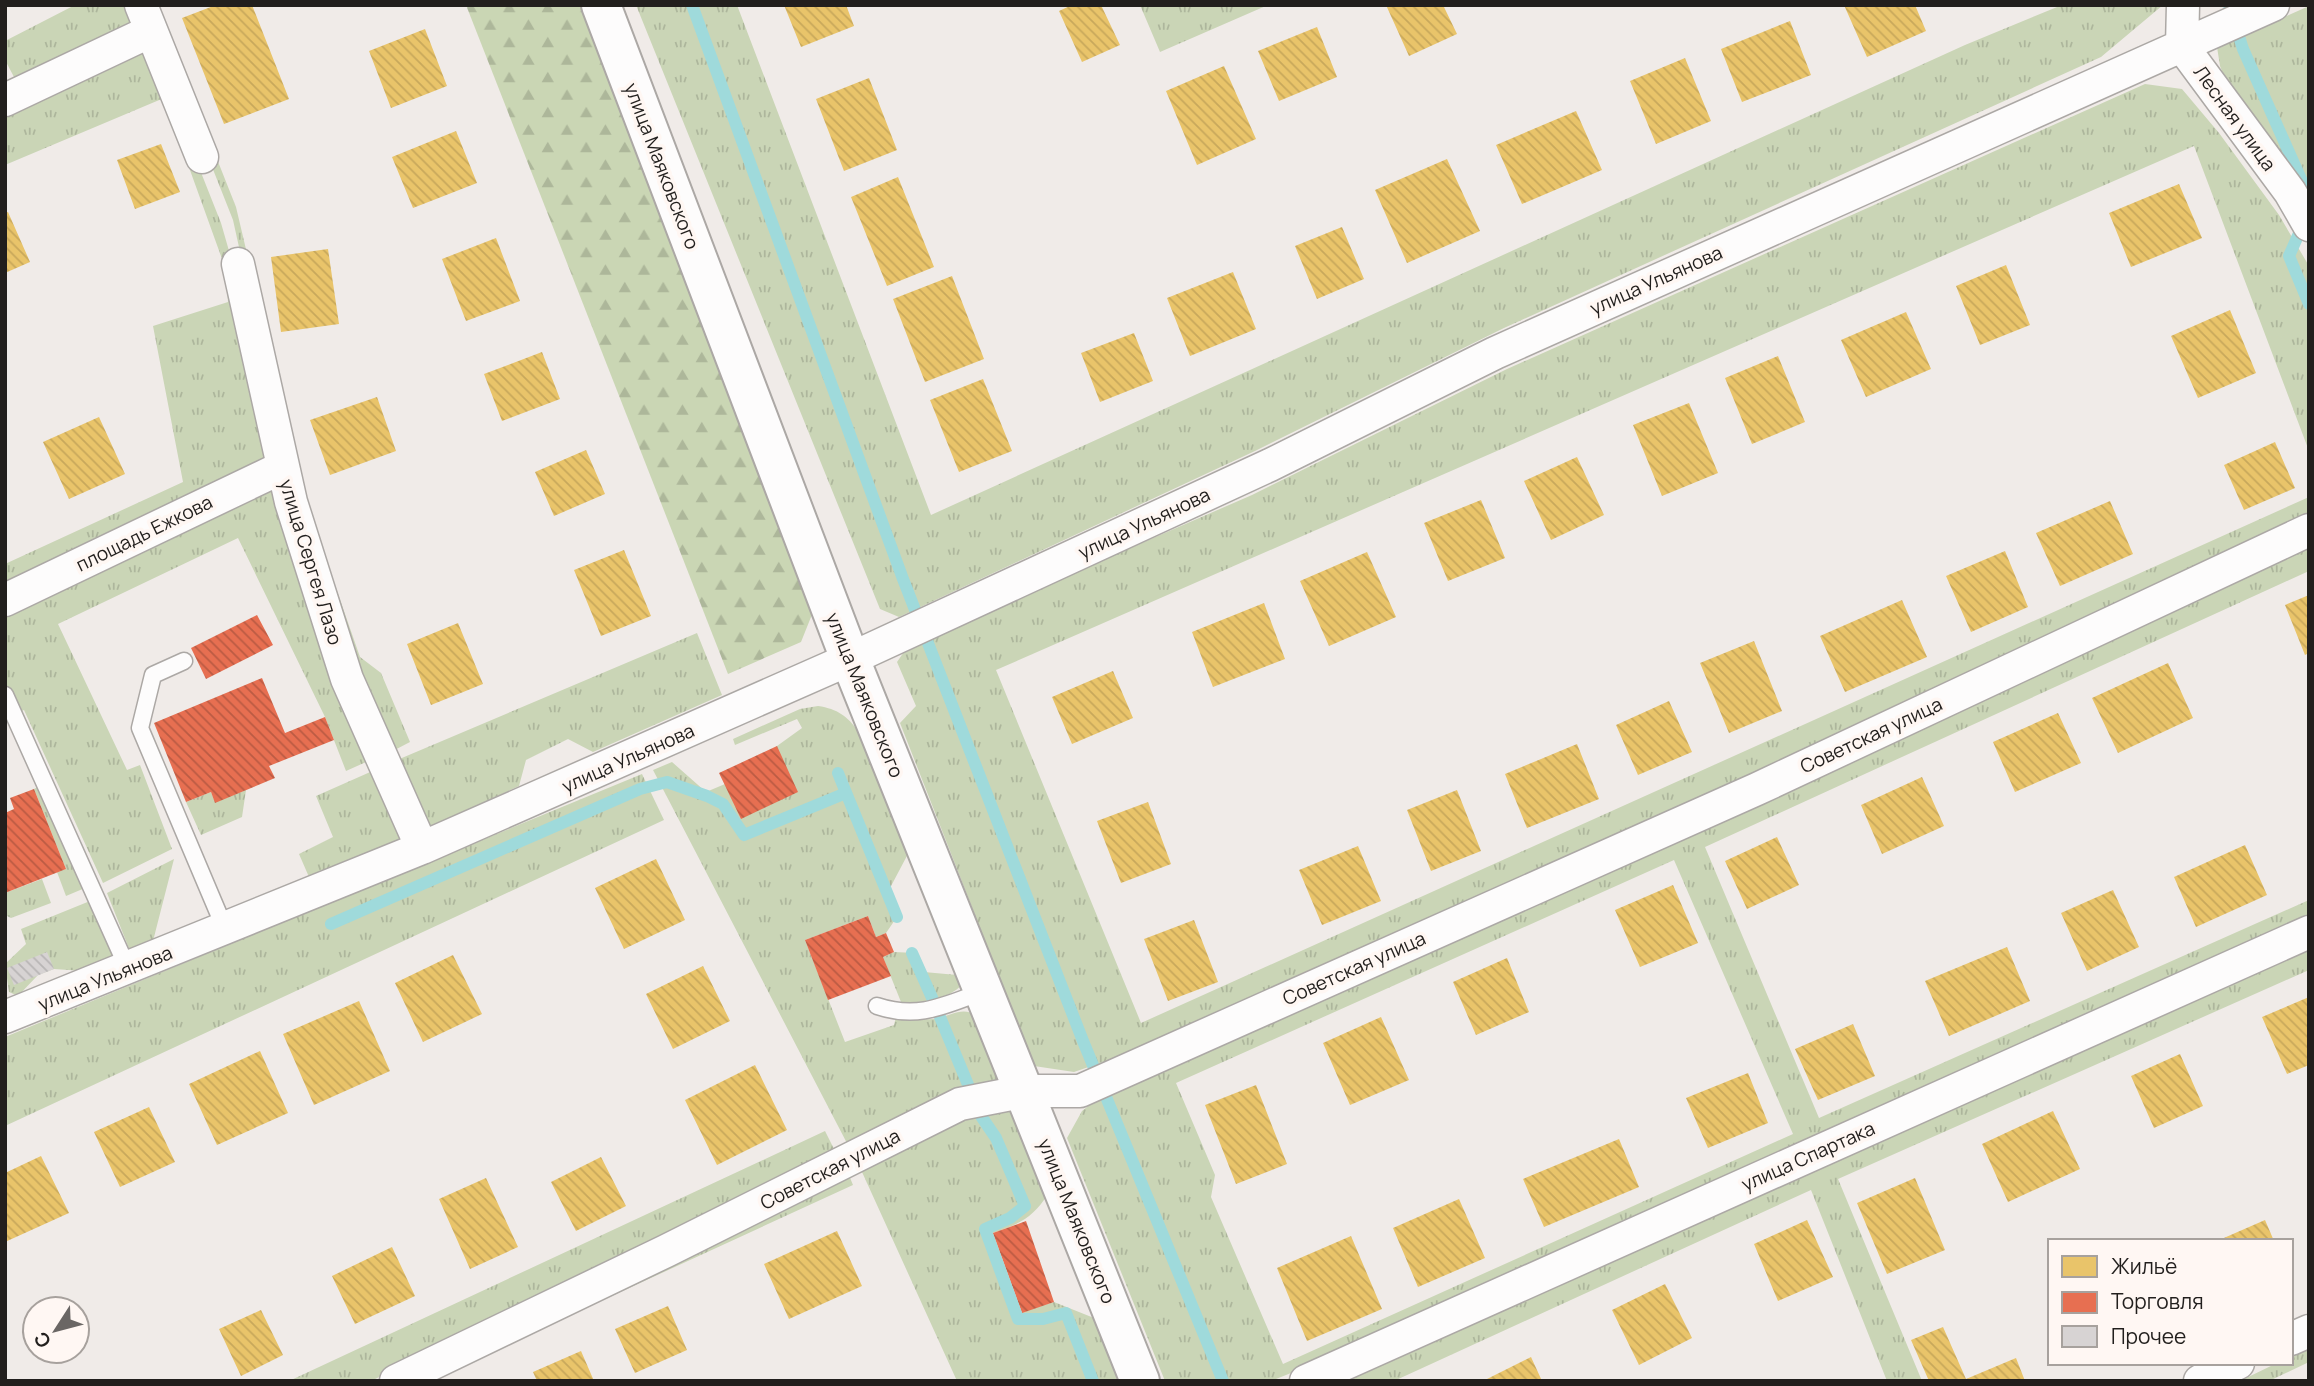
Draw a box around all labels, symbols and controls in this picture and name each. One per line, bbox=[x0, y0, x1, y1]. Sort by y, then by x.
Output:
street label: Лесная улица bbox=[2188, 60, 2282, 176]
street label: улица Маяковского bbox=[618, 79, 706, 253]
street label: улица Ульянова bbox=[1586, 239, 1726, 321]
street label: улица Сергея Лазо bbox=[273, 476, 349, 648]
street label: улица Ульянова bbox=[1074, 481, 1214, 565]
street label: площадь Ежкова bbox=[71, 489, 217, 577]
street label: улица Маяковского bbox=[820, 609, 910, 781]
street label: Советская улица bbox=[1796, 691, 1946, 779]
street label: улица Ульянова bbox=[558, 717, 698, 799]
street label: Советская улица bbox=[1278, 925, 1430, 1011]
street label: улица Ульянова bbox=[34, 939, 176, 1017]
street label: улица Спартака bbox=[1737, 1115, 1879, 1197]
street label: Советская улица bbox=[756, 1122, 904, 1216]
street label: улица Маяковского bbox=[1032, 1135, 1122, 1307]
legend bbox=[2048, 1239, 2293, 1365]
text: Жильё bbox=[2111, 1252, 2177, 1280]
text: Торговля bbox=[2111, 1287, 2204, 1315]
north arrow bbox=[21, 1295, 91, 1365]
text: Прочее bbox=[2111, 1322, 2186, 1350]
text: С bbox=[28, 1327, 57, 1353]

